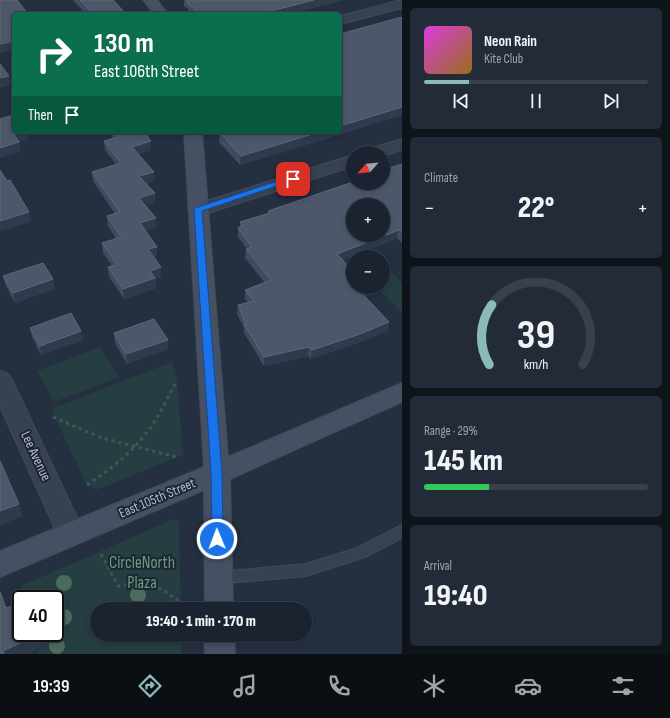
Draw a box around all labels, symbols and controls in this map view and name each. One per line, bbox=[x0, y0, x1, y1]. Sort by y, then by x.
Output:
text: 130 m bbox=[94, 27, 154, 60]
icon: right bbox=[28, 28, 80, 80]
text: Neon Rain bbox=[484, 32, 537, 51]
text: Kite Club bbox=[484, 51, 523, 67]
text: East 106th Street bbox=[94, 61, 199, 82]
icon: previous bbox=[450, 90, 472, 112]
icon: pause bbox=[525, 90, 547, 112]
icon: next bbox=[600, 90, 622, 112]
icon: arrive bbox=[61, 104, 83, 126]
text: Then bbox=[28, 106, 53, 125]
north arrow bbox=[346, 146, 390, 190]
map controls bbox=[346, 146, 390, 294]
pin bbox=[276, 162, 310, 196]
icon: arrive bbox=[282, 168, 304, 190]
text: Climate bbox=[424, 170, 458, 186]
text: 22° bbox=[518, 190, 554, 226]
text: − bbox=[424, 195, 435, 222]
text: + bbox=[637, 195, 648, 222]
button: + bbox=[346, 198, 390, 242]
button: − bbox=[346, 250, 390, 294]
text: 39 bbox=[517, 311, 555, 360]
text: km/h bbox=[524, 356, 548, 373]
text: Range · 29% bbox=[424, 423, 478, 439]
street label: Lee Avenue bbox=[17, 429, 55, 483]
text: 145 km bbox=[424, 443, 503, 479]
street label: East 105th Street bbox=[116, 474, 198, 522]
position arrow bbox=[196, 518, 238, 560]
park label: CircleNorth Plaza bbox=[109, 553, 175, 593]
text: Arrival bbox=[424, 558, 452, 574]
text: 19:40 bbox=[424, 578, 487, 614]
speed limit sign: 40 bbox=[12, 590, 64, 642]
text: 19:40 · 1 min · 170 m bbox=[146, 612, 256, 631]
icon: directions bbox=[136, 672, 164, 700]
icon: music bbox=[231, 672, 259, 700]
icon: phone bbox=[325, 672, 353, 700]
icon: climate bbox=[420, 672, 448, 700]
icon: car bbox=[514, 672, 542, 700]
icon: filters bbox=[609, 672, 637, 700]
text: 19:39 bbox=[33, 676, 69, 697]

